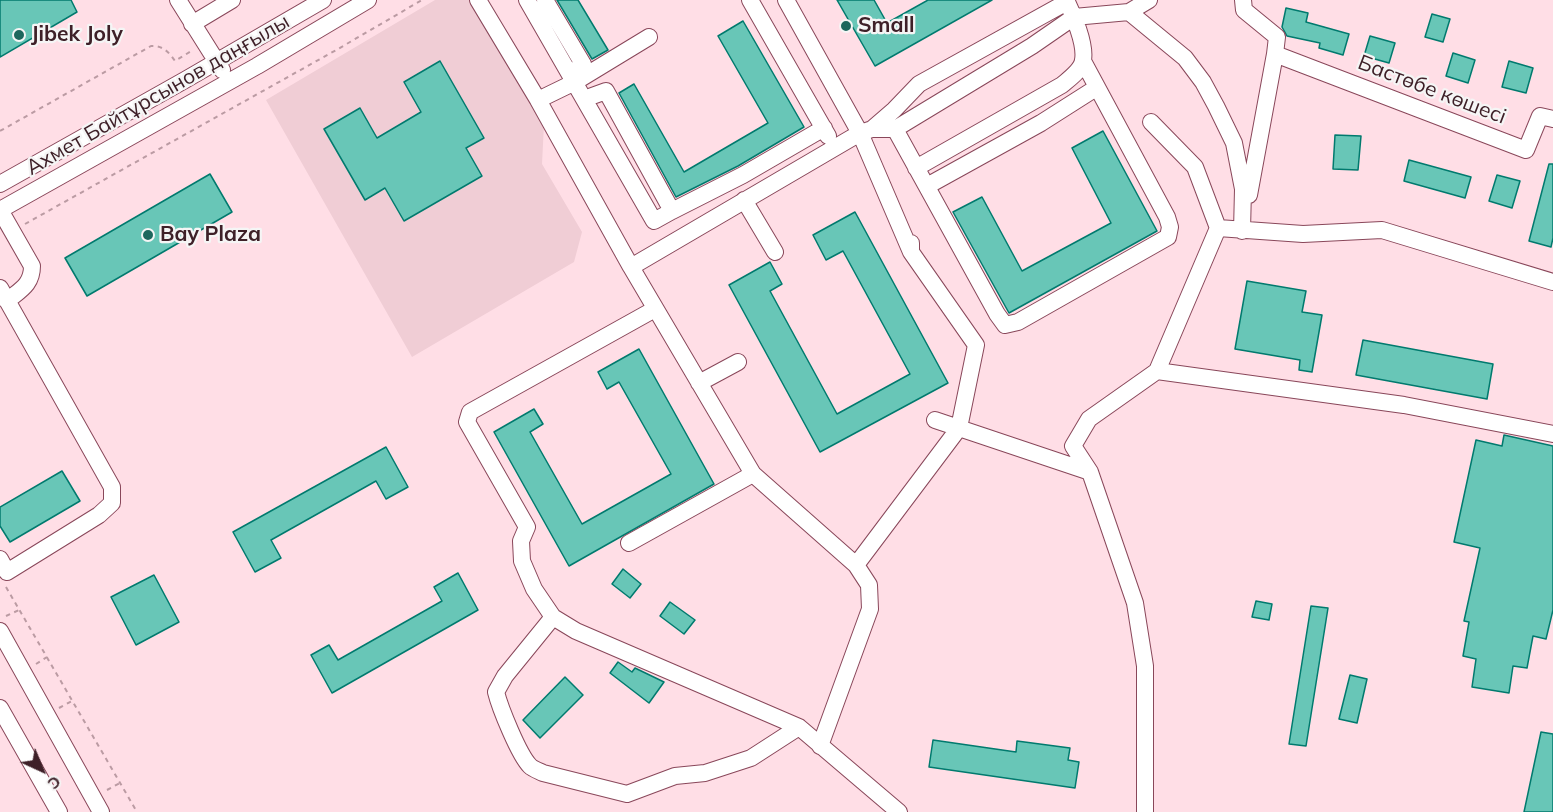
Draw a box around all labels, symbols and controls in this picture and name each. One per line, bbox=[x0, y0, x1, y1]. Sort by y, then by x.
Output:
street label: Ахмет Байтұрсынов даңғылы bbox=[22, 9, 294, 181]
place label: Small bbox=[858, 13, 914, 39]
marker: Small bbox=[839, 19, 853, 33]
place label: Jibek Joly bbox=[31, 22, 123, 48]
marker: Jibek Joly bbox=[12, 28, 26, 42]
street label: Бастөбе көшесі bbox=[1354, 50, 1510, 130]
place label: Bay Plaza bbox=[160, 222, 261, 248]
marker: Bay Plaza bbox=[141, 228, 155, 242]
north arrow bbox=[12, 740, 72, 800]
text: С bbox=[44, 772, 65, 794]

